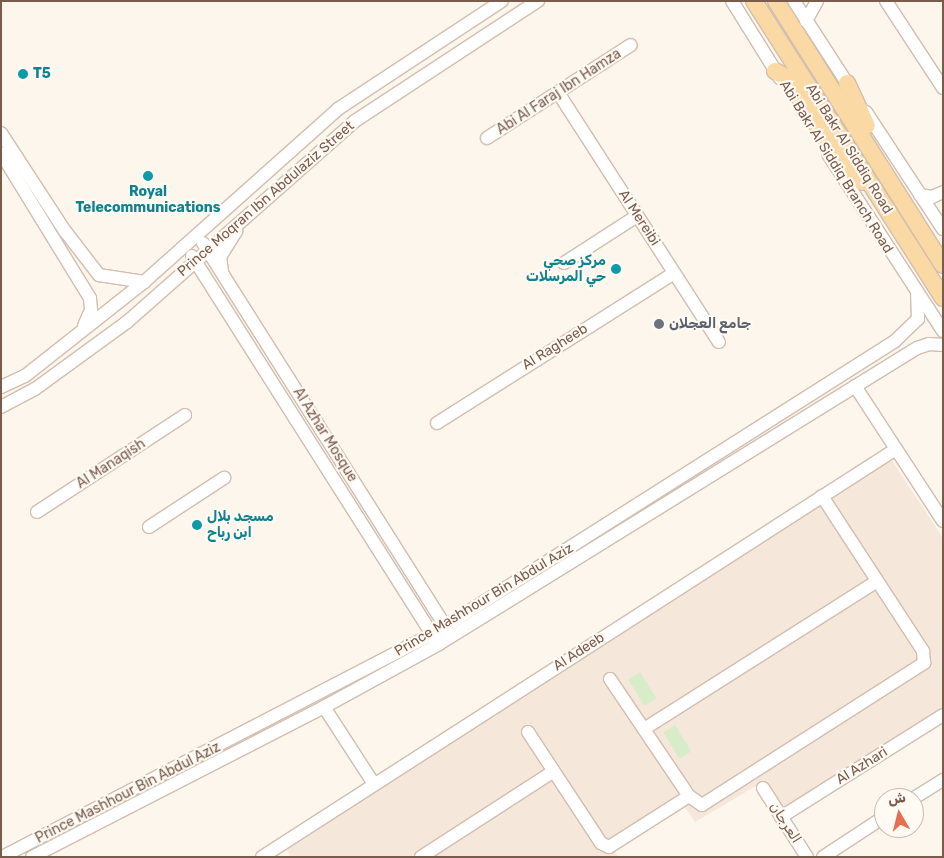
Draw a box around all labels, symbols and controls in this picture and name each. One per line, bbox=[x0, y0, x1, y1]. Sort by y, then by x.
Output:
street label: Abi Al Faraj Ibn Hamza bbox=[493, 45, 625, 139]
place label: T5 bbox=[33, 66, 51, 82]
marker: T5 bbox=[17, 68, 29, 80]
street label: Abi Bakr Al Siddiq Branch Road bbox=[776, 77, 896, 257]
street label: Abi Bakr Al Siddiq Road bbox=[802, 81, 896, 217]
street label: Prince Moqran Ibn Abdulaziz Street bbox=[174, 118, 358, 280]
marker: Royal Telecommunications bbox=[142, 170, 154, 182]
place label: Royal Telecommunications bbox=[76, 184, 220, 216]
street label: Al Mereibi bbox=[615, 187, 663, 249]
place label: مركز صحي حي المرسلات bbox=[526, 253, 606, 286]
marker: مركز صحي حي المرسلات bbox=[610, 263, 622, 275]
place label: جامع العجلان bbox=[669, 316, 751, 332]
marker: جامع العجلان bbox=[653, 318, 665, 330]
street label: Al Ragheeb bbox=[519, 320, 591, 374]
street label: Al Azhar Mosque bbox=[289, 384, 361, 486]
street label: Al Manaqish bbox=[73, 436, 149, 492]
place label: مسجد بلال ابن رباح bbox=[207, 509, 274, 542]
marker: مسجد بلال ابن رباح bbox=[191, 519, 203, 531]
street label: Prince Mashhour Bin Abdul Aziz bbox=[391, 540, 577, 660]
street label: Al Adeeb bbox=[550, 629, 608, 675]
street label: Prince Mashhour Bin Abdul Aziz bbox=[32, 739, 224, 847]
street label: Al Azhari bbox=[833, 744, 891, 788]
north arrow bbox=[874, 788, 924, 838]
text: ش bbox=[887, 789, 907, 808]
street label: العرجان bbox=[766, 799, 804, 847]

